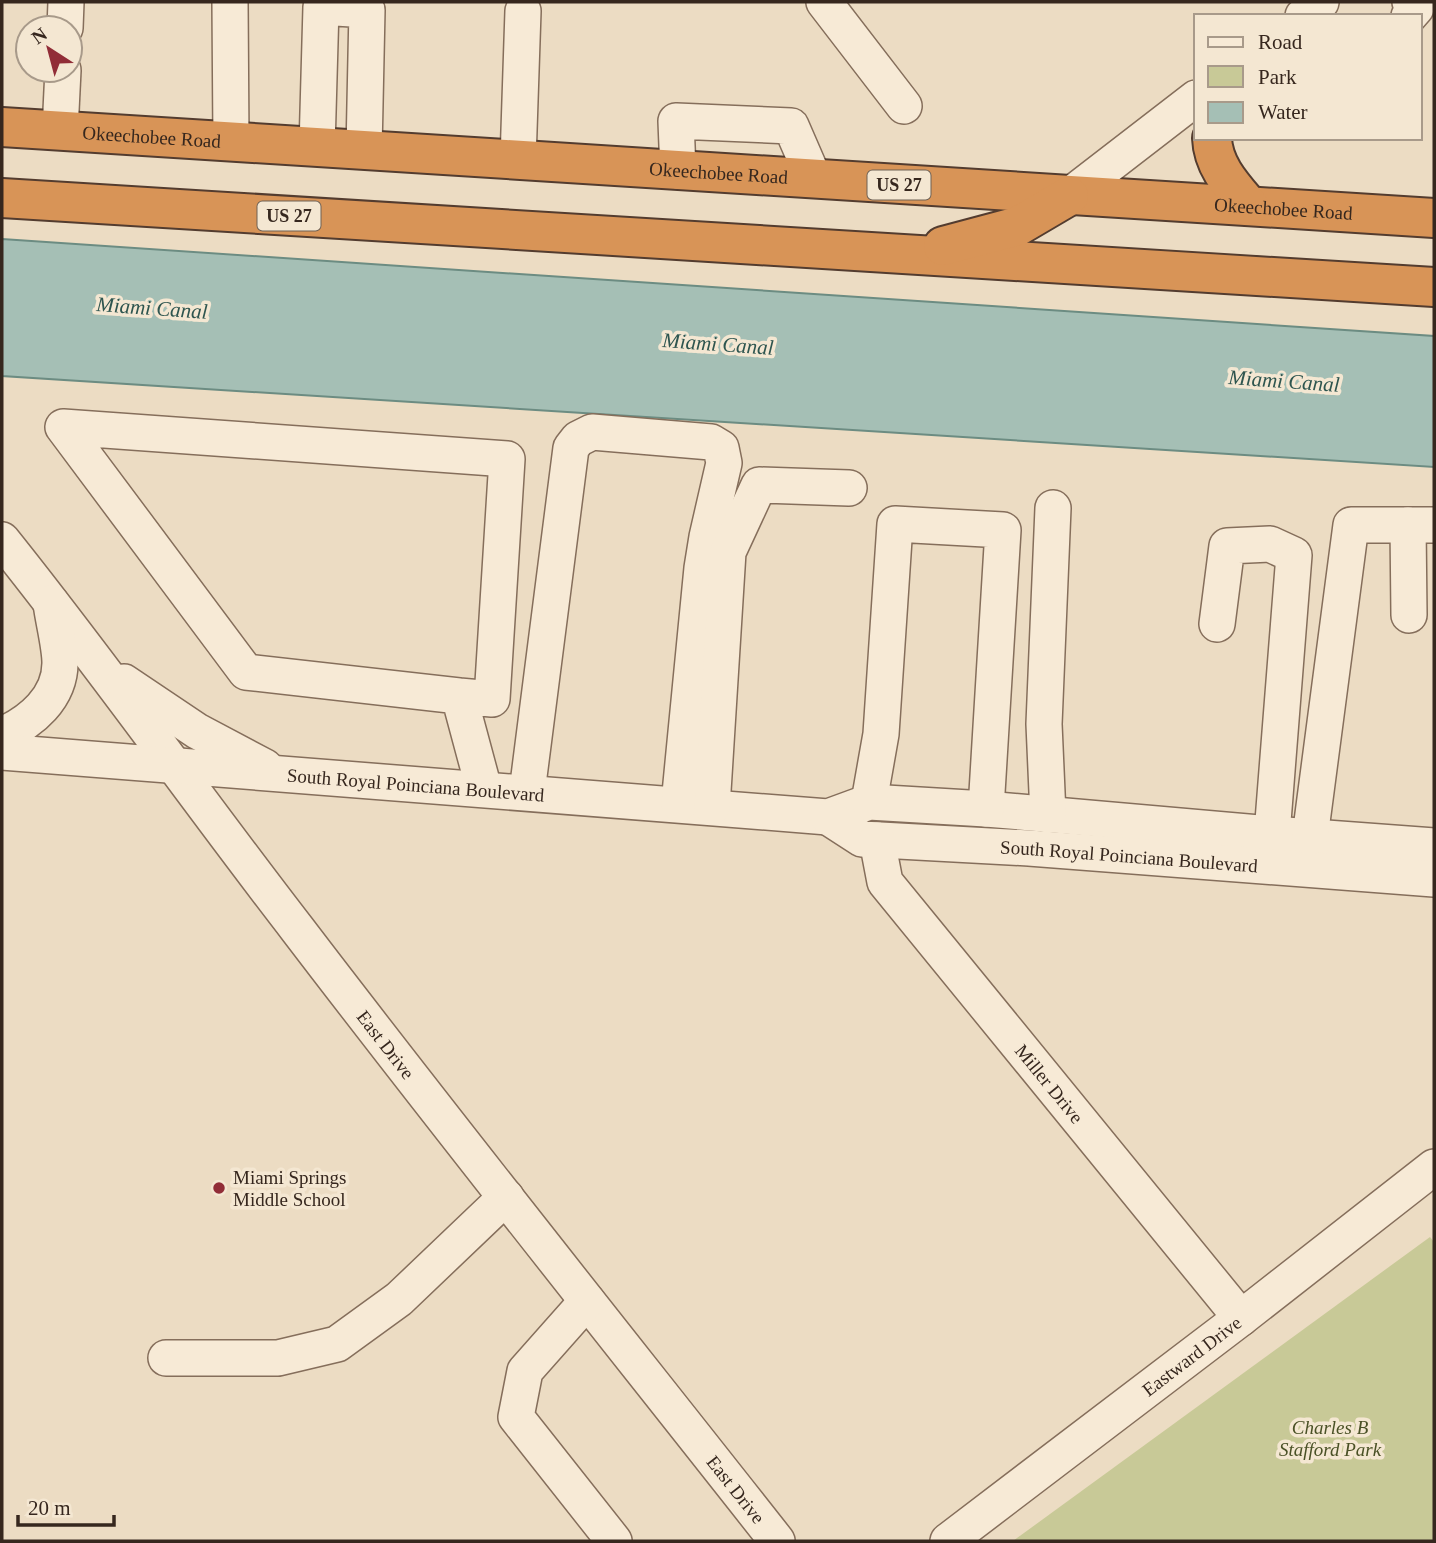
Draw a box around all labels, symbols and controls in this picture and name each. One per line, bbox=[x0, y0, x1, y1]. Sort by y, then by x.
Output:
north arrow bbox=[14, 14, 84, 84]
legend bbox=[1194, 14, 1422, 140]
text: N bbox=[28, 23, 51, 48]
text: Road bbox=[1258, 30, 1303, 54]
text: Park bbox=[1258, 65, 1297, 89]
text: Water bbox=[1258, 100, 1308, 124]
street label: Okeechobee Road bbox=[82, 122, 222, 152]
street label: Okeechobee Road bbox=[649, 158, 789, 188]
road number: US 27 bbox=[867, 170, 930, 200]
street label: Okeechobee Road bbox=[1213, 194, 1354, 224]
road number: US 27 bbox=[258, 202, 320, 230]
water label: Miami Canal bbox=[95, 292, 209, 324]
water label: Miami Canal bbox=[661, 328, 775, 360]
water label: Miami Canal bbox=[1227, 365, 1341, 397]
street label: South Royal Poinciana Boulevard bbox=[286, 764, 546, 806]
street label: South Royal Poinciana Boulevard bbox=[1000, 836, 1259, 877]
street label: East Drive bbox=[353, 1006, 419, 1083]
street label: Miller Drive bbox=[1011, 1040, 1088, 1128]
place label: Miami Springs Middle School bbox=[233, 1167, 346, 1210]
marker: Miami Springs Middle School bbox=[211, 1180, 227, 1196]
street label: Eastward Drive bbox=[1138, 1312, 1245, 1400]
park label: Charles B Stafford Park bbox=[1279, 1417, 1382, 1460]
street label: East Drive bbox=[702, 1451, 769, 1528]
scale bar bbox=[18, 1484, 114, 1528]
text: 20 m bbox=[28, 1496, 71, 1520]

